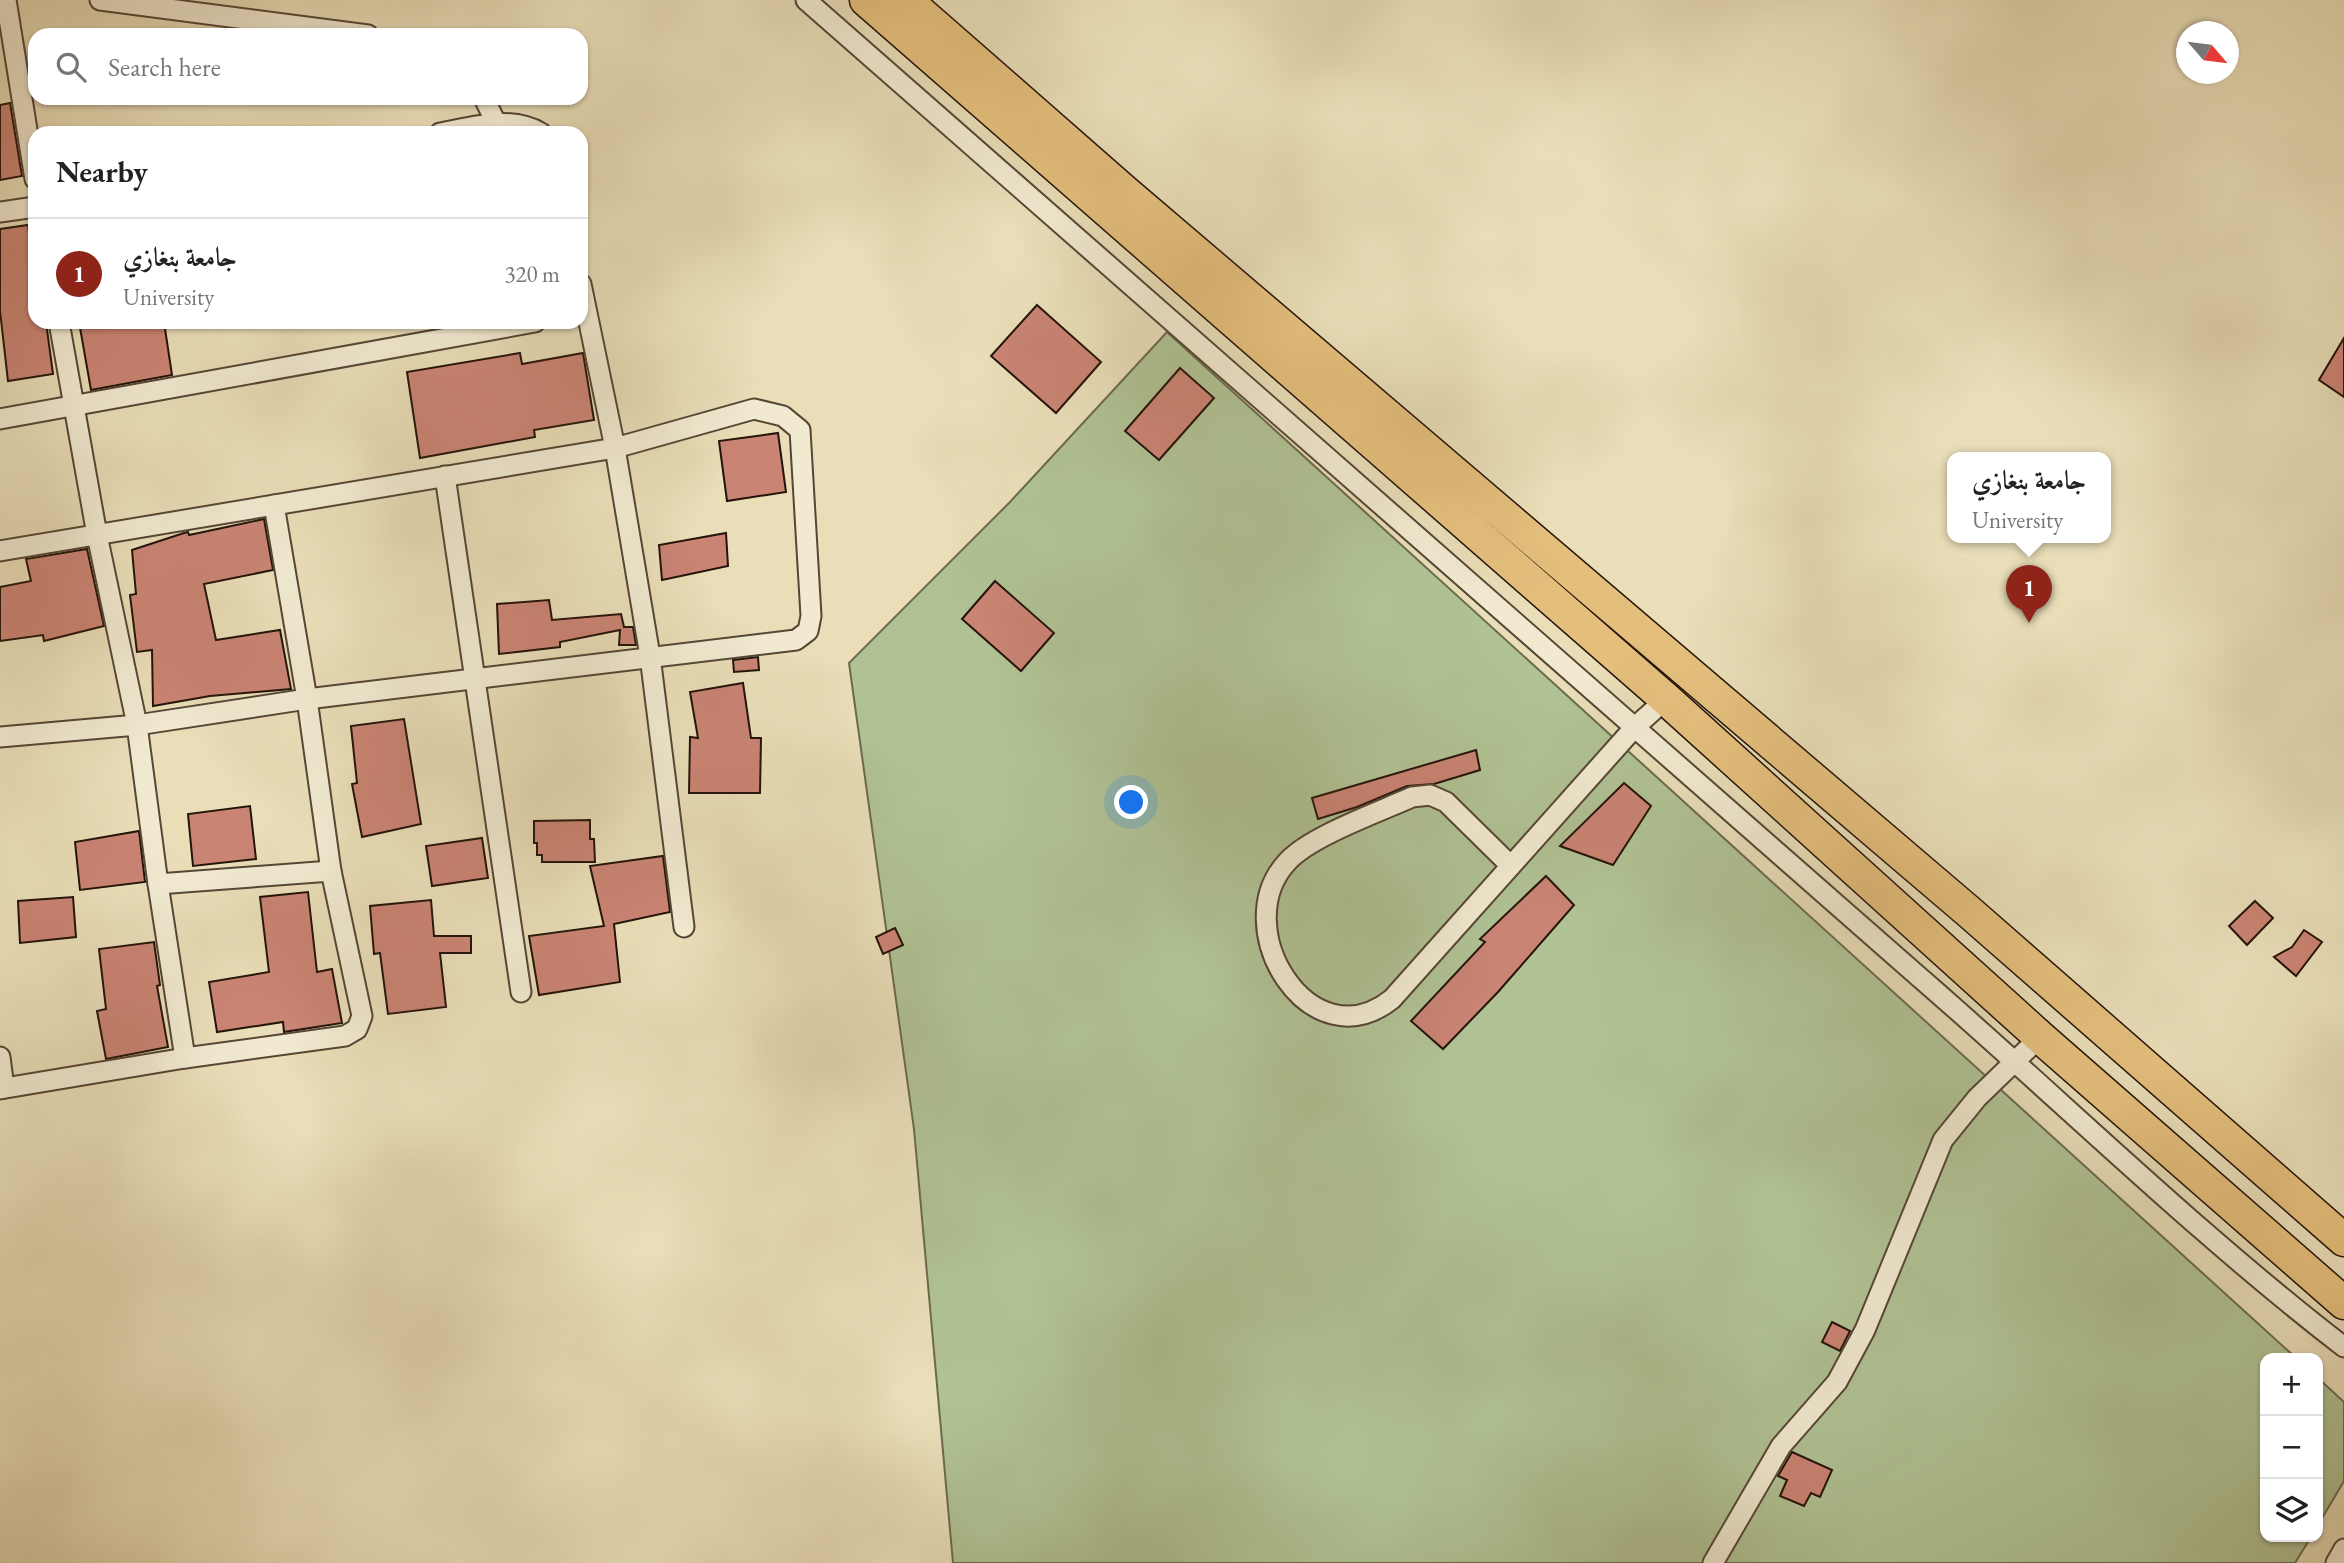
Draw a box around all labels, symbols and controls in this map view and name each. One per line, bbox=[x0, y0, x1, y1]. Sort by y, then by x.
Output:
north arrow bbox=[2176, 21, 2239, 84]
search box bbox=[28, 28, 588, 105]
icon: search bbox=[52, 48, 90, 86]
text: Search here bbox=[108, 50, 221, 84]
text: Nearby bbox=[56, 152, 148, 191]
text: جامعة بنغازي bbox=[123, 240, 237, 274]
text: 1 bbox=[73, 259, 85, 289]
text: 320 m bbox=[504, 259, 560, 289]
text: University bbox=[123, 282, 214, 312]
popup bbox=[1947, 452, 2111, 543]
text: جامعة بنغازي bbox=[1972, 463, 2086, 497]
text: University bbox=[1972, 505, 2063, 535]
pin: 1 bbox=[2006, 565, 2052, 623]
your location bbox=[1114, 785, 1148, 819]
map controls bbox=[2260, 1353, 2323, 1542]
button: + bbox=[2260, 1353, 2323, 1416]
button: − bbox=[2260, 1416, 2323, 1479]
button: layers bbox=[2260, 1479, 2323, 1542]

